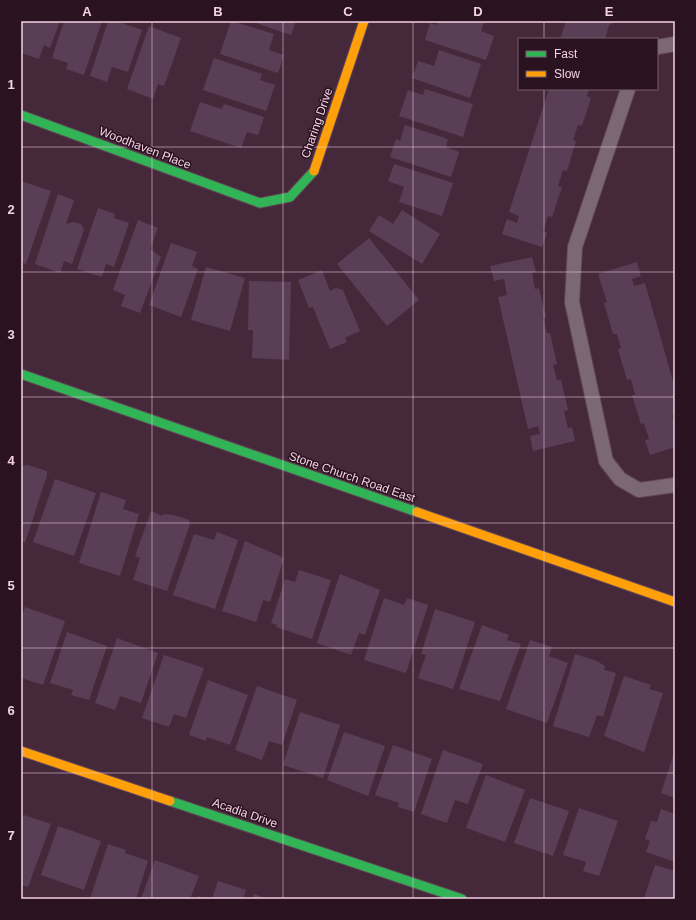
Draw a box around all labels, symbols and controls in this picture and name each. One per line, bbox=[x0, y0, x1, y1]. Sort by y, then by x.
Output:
text: A bbox=[82, 4, 92, 19]
text: B bbox=[213, 4, 223, 19]
text: C bbox=[343, 4, 353, 19]
text: D bbox=[473, 4, 483, 19]
text: E bbox=[605, 4, 614, 19]
legend bbox=[518, 38, 658, 90]
text: Fast bbox=[554, 47, 578, 61]
text: Slow bbox=[554, 67, 580, 81]
text: 1 bbox=[7, 77, 15, 92]
street label: Charing Drive bbox=[298, 86, 336, 160]
street label: Woodhaven Place bbox=[97, 124, 193, 172]
text: 2 bbox=[7, 202, 15, 217]
text: 3 bbox=[7, 327, 15, 342]
street label: Stone Church Road East bbox=[287, 449, 418, 505]
text: 4 bbox=[7, 453, 15, 468]
text: 5 bbox=[7, 578, 15, 593]
text: 6 bbox=[7, 703, 15, 718]
street label: Acadia Drive bbox=[211, 795, 280, 831]
text: 7 bbox=[7, 828, 15, 843]

